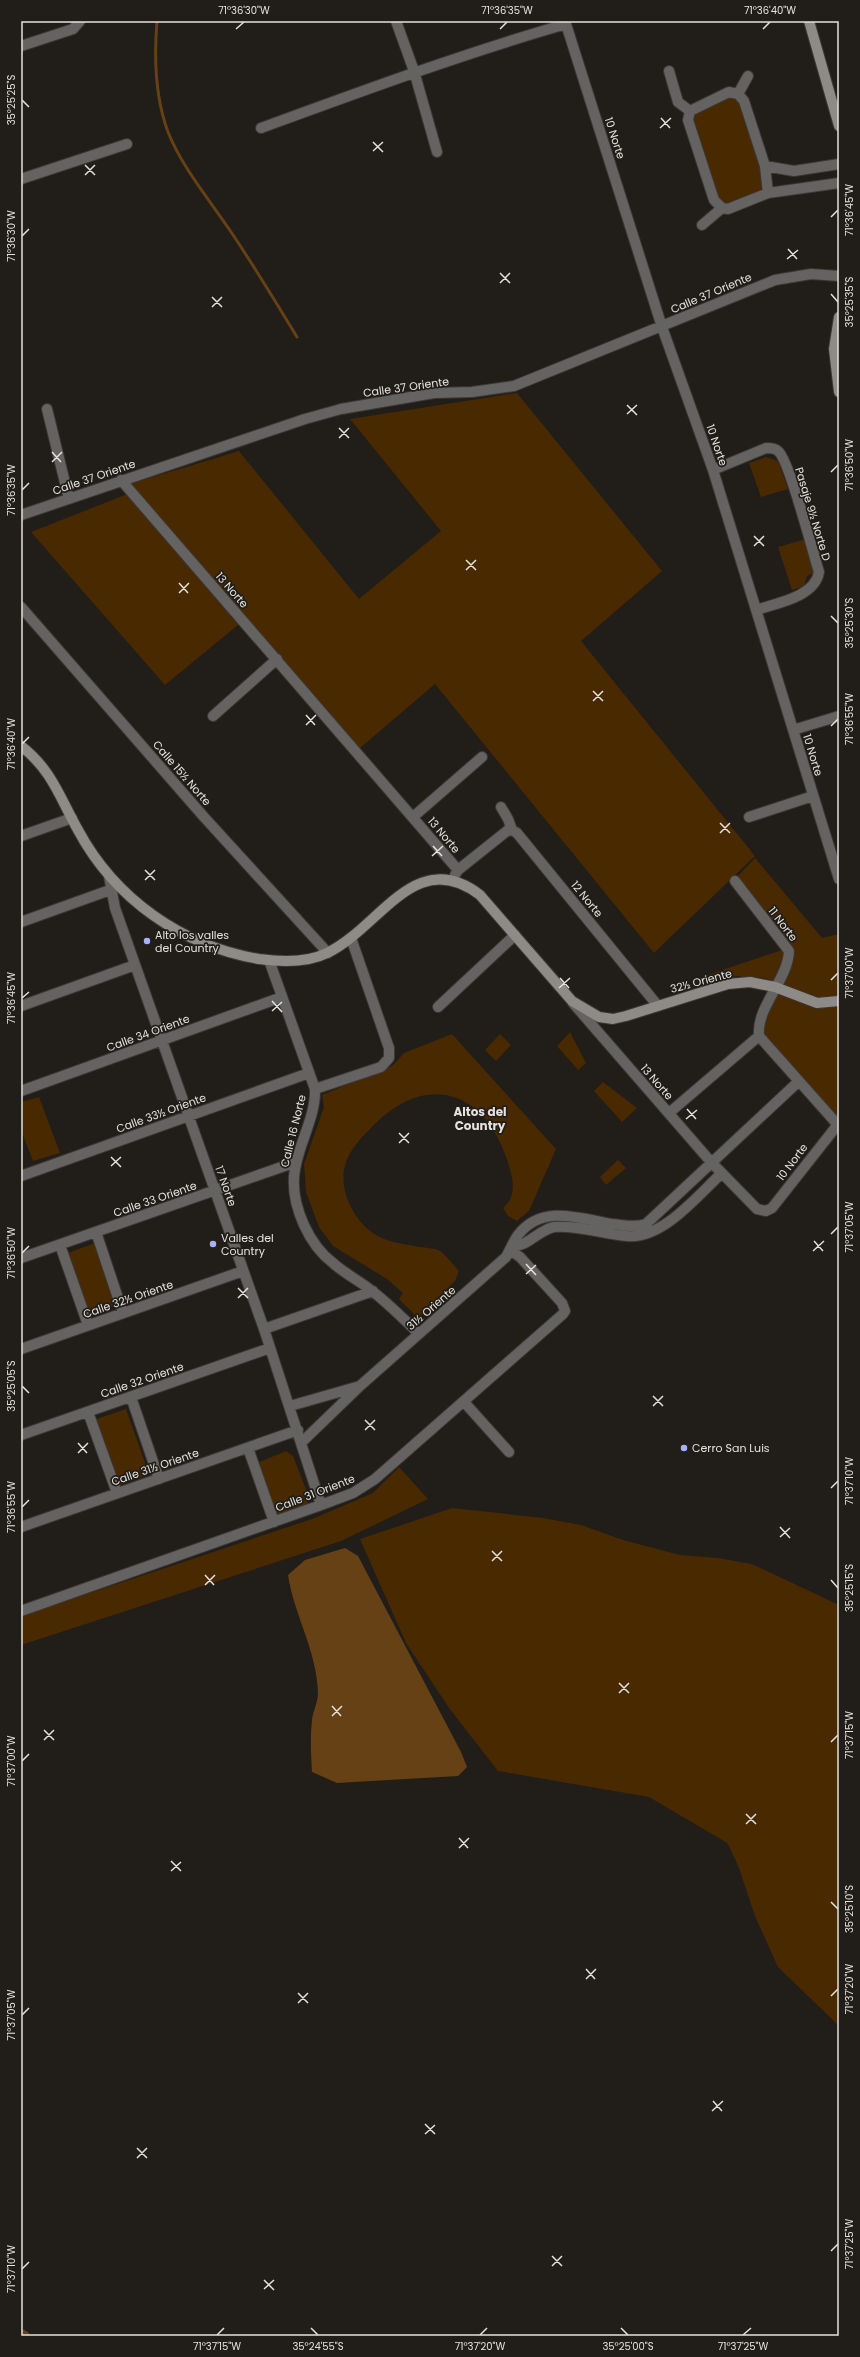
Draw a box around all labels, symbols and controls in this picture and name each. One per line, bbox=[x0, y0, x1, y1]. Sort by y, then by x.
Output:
text: 71°36'30"W bbox=[218, 3, 270, 18]
text: 71°36'35"W bbox=[481, 3, 533, 18]
text: 71°36'40"W bbox=[744, 3, 796, 18]
text: 35°25'25"S bbox=[4, 75, 19, 125]
street label: 10 Norte bbox=[601, 115, 629, 161]
text: 71°36'45"W bbox=[842, 184, 857, 236]
text: 71°36'30"W bbox=[4, 210, 19, 262]
street label: Calle 37 Oriente bbox=[668, 269, 754, 317]
text: 35°25'35"S bbox=[842, 276, 857, 327]
street label: Calle 37 Oriente bbox=[362, 373, 450, 401]
street label: 10 Norte bbox=[702, 422, 732, 468]
text: 71°36'50"W bbox=[842, 439, 857, 491]
street label: Calle 37 Oriente bbox=[50, 455, 138, 499]
text: 71°36'35"W bbox=[4, 464, 19, 516]
street label: Pasaje 9½ Norte D bbox=[791, 465, 835, 563]
street label: 13 Norte bbox=[212, 569, 252, 611]
text: 35°25'30"S bbox=[842, 597, 857, 648]
text: 71°36'55"W bbox=[842, 693, 857, 745]
text: 71°36'40"W bbox=[4, 718, 19, 770]
street label: 10 Norte bbox=[799, 732, 827, 778]
street label: Calle 15½ Norte bbox=[149, 737, 215, 809]
street label: 13 Norte bbox=[424, 814, 464, 857]
street label: 12 Norte bbox=[567, 877, 607, 921]
street label: 11 Norte bbox=[765, 903, 801, 945]
place label: Alto los valles del Country bbox=[155, 927, 229, 956]
marker: Alto los valles del Country bbox=[142, 936, 152, 946]
text: 71°37'00"W bbox=[842, 947, 857, 998]
street label: 32½ Oriente bbox=[668, 965, 734, 997]
text: 71°36'45"W bbox=[4, 972, 19, 1024]
street label: Calle 34 Oriente bbox=[104, 1010, 192, 1055]
street label: 13 Norte bbox=[637, 1061, 677, 1103]
street label: Calle 33½ Oriente bbox=[114, 1089, 208, 1137]
street label: Calle 16 Norte bbox=[276, 1093, 310, 1169]
district label: Altos del Country bbox=[453, 1103, 507, 1134]
street label: 10 Norte bbox=[773, 1140, 811, 1184]
street label: 17 Norte bbox=[211, 1163, 241, 1209]
street label: Calle 33 Oriente bbox=[111, 1177, 199, 1221]
text: 71°37'05"W bbox=[842, 1201, 857, 1252]
text: 71°36'50"W bbox=[4, 1227, 19, 1279]
place label: Valles del Country bbox=[221, 1230, 274, 1259]
marker: Valles del Country bbox=[208, 1239, 218, 1249]
street label: Calle 32½ Oriente bbox=[81, 1276, 175, 1322]
street label: 31½ Oriente bbox=[403, 1282, 459, 1334]
street label: Calle 32 Oriente bbox=[98, 1358, 186, 1402]
text: 35°25'05"S bbox=[4, 1360, 19, 1412]
place label: Cerro San Luis bbox=[692, 1440, 770, 1456]
marker: Cerro San Luis bbox=[679, 1443, 689, 1453]
street label: Calle 31½ Oriente bbox=[109, 1444, 201, 1489]
text: 71°37'10"W bbox=[842, 1457, 857, 1505]
street label: Calle 31 Oriente bbox=[273, 1470, 357, 1516]
text: 71°36'55"W bbox=[4, 1481, 19, 1533]
text: 35°25'15"S bbox=[842, 1564, 857, 1612]
text: 71°37'15"W bbox=[842, 1711, 857, 1759]
text: 71°37'00"W bbox=[4, 1735, 19, 1786]
text: 35°25'10"S bbox=[842, 1885, 857, 1933]
text: 71°37'20"W bbox=[842, 1964, 857, 2014]
text: 71°37'05"W bbox=[4, 1989, 19, 2040]
text: 71°37'25"W bbox=[842, 2219, 857, 2269]
text: 71°37'10"W bbox=[4, 2245, 19, 2293]
text: 71°37'15"W bbox=[193, 2339, 241, 2354]
text: 35°24'55"S bbox=[292, 2339, 344, 2354]
text: 71°37'20"W bbox=[455, 2339, 505, 2354]
text: 35°25'00"S bbox=[602, 2339, 654, 2354]
text: 71°37'25"W bbox=[718, 2339, 768, 2354]

